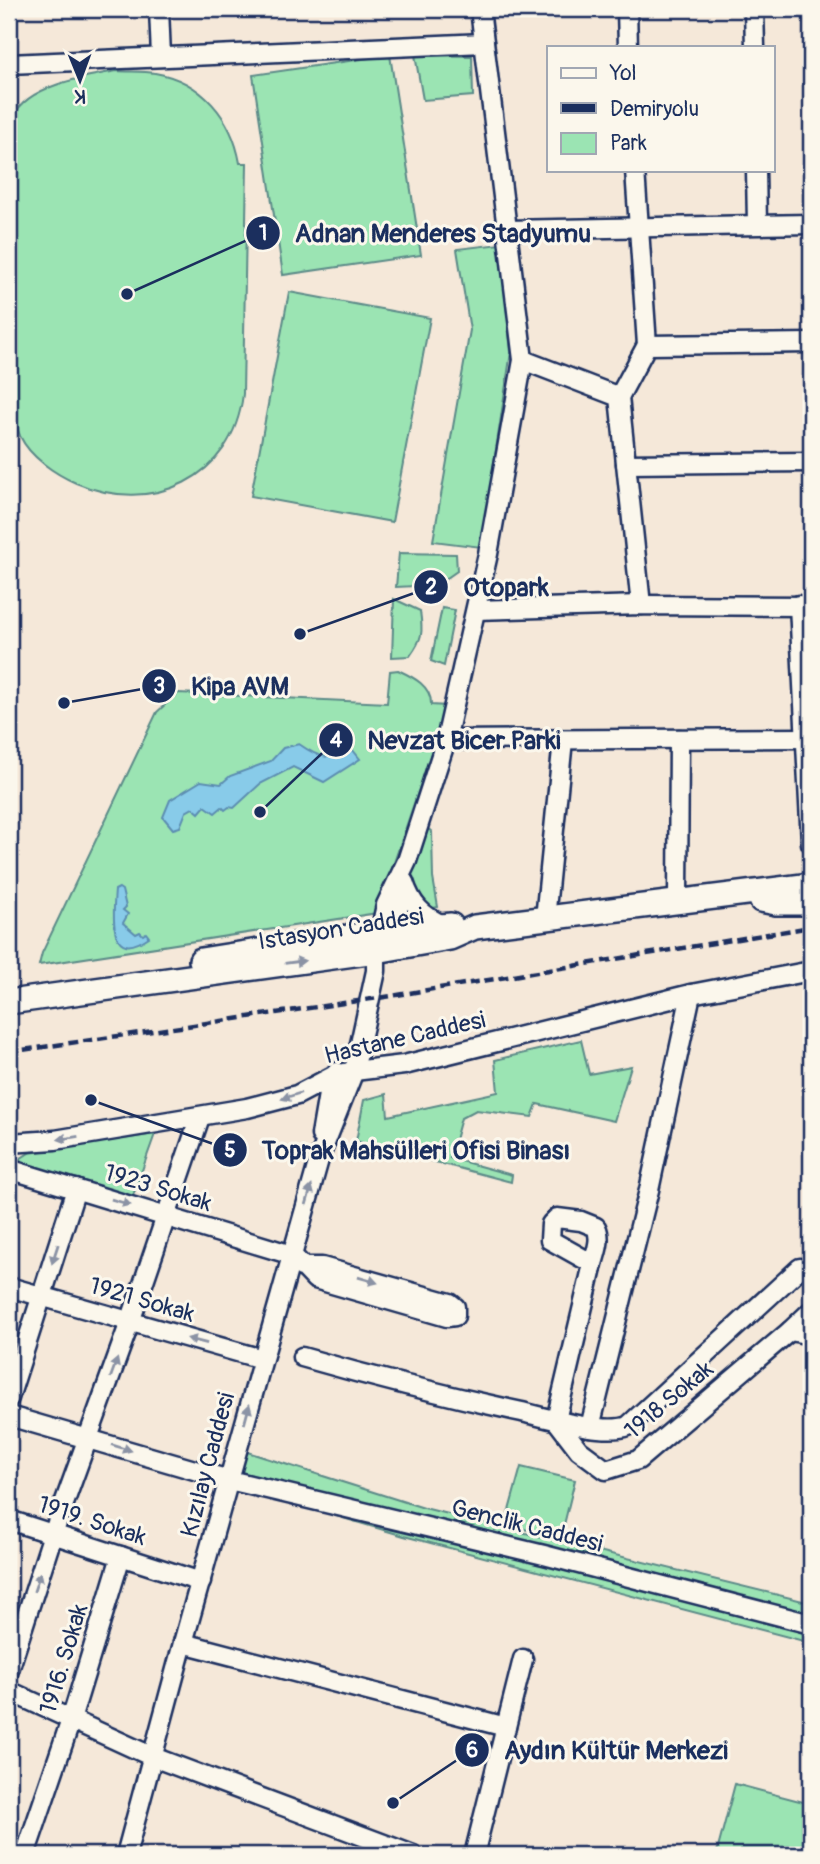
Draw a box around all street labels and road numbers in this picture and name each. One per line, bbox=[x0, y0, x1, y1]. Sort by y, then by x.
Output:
street label: Istasyon Caddesi bbox=[256, 902, 426, 956]
street label: Hastane Caddesi bbox=[322, 1005, 488, 1071]
street label: 1923 Sokak bbox=[101, 1158, 215, 1218]
street label: 1921 Sokak bbox=[86, 1271, 198, 1329]
street label: 1918 Sokak bbox=[619, 1355, 719, 1445]
street label: Kızılay Caddesi bbox=[175, 1389, 241, 1541]
street label: 1919. Sokak bbox=[34, 1490, 150, 1552]
street label: Genclik Caddesi bbox=[448, 1493, 606, 1559]
street label: 1916. Sokak bbox=[34, 1600, 94, 1718]

